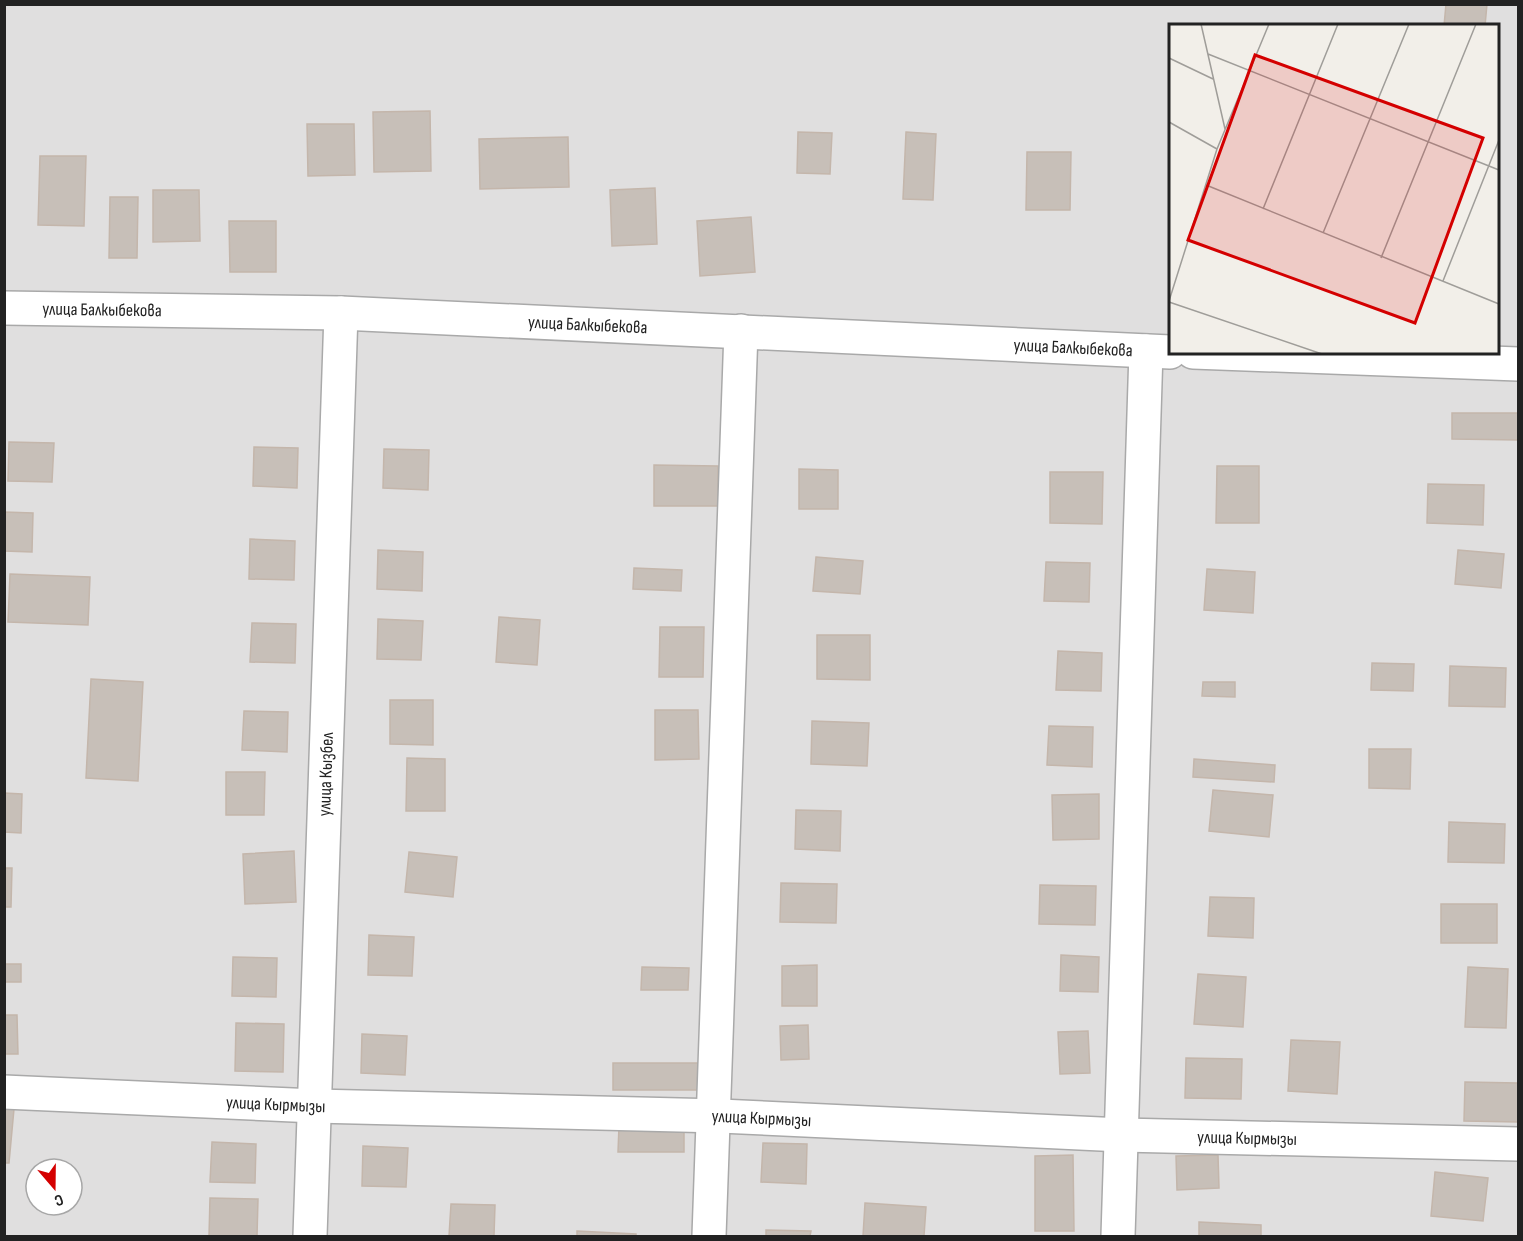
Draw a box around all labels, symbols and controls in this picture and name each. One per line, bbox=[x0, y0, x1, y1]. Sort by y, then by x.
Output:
inset map bbox=[1169, 24, 1499, 354]
street label: улица Балкыбекова bbox=[42, 298, 162, 321]
street label: улица Балкыбекова bbox=[528, 311, 648, 338]
street label: улица Балкыбекова bbox=[1013, 334, 1133, 361]
street label: улица Кызбел bbox=[314, 731, 337, 817]
street label: улица Кырмызы bbox=[225, 1092, 326, 1117]
street label: улица Кырмызы bbox=[711, 1105, 812, 1131]
street label: улица Кырмызы bbox=[1197, 1126, 1297, 1149]
north arrow bbox=[24, 1157, 84, 1217]
text: С bbox=[52, 1189, 66, 1210]

